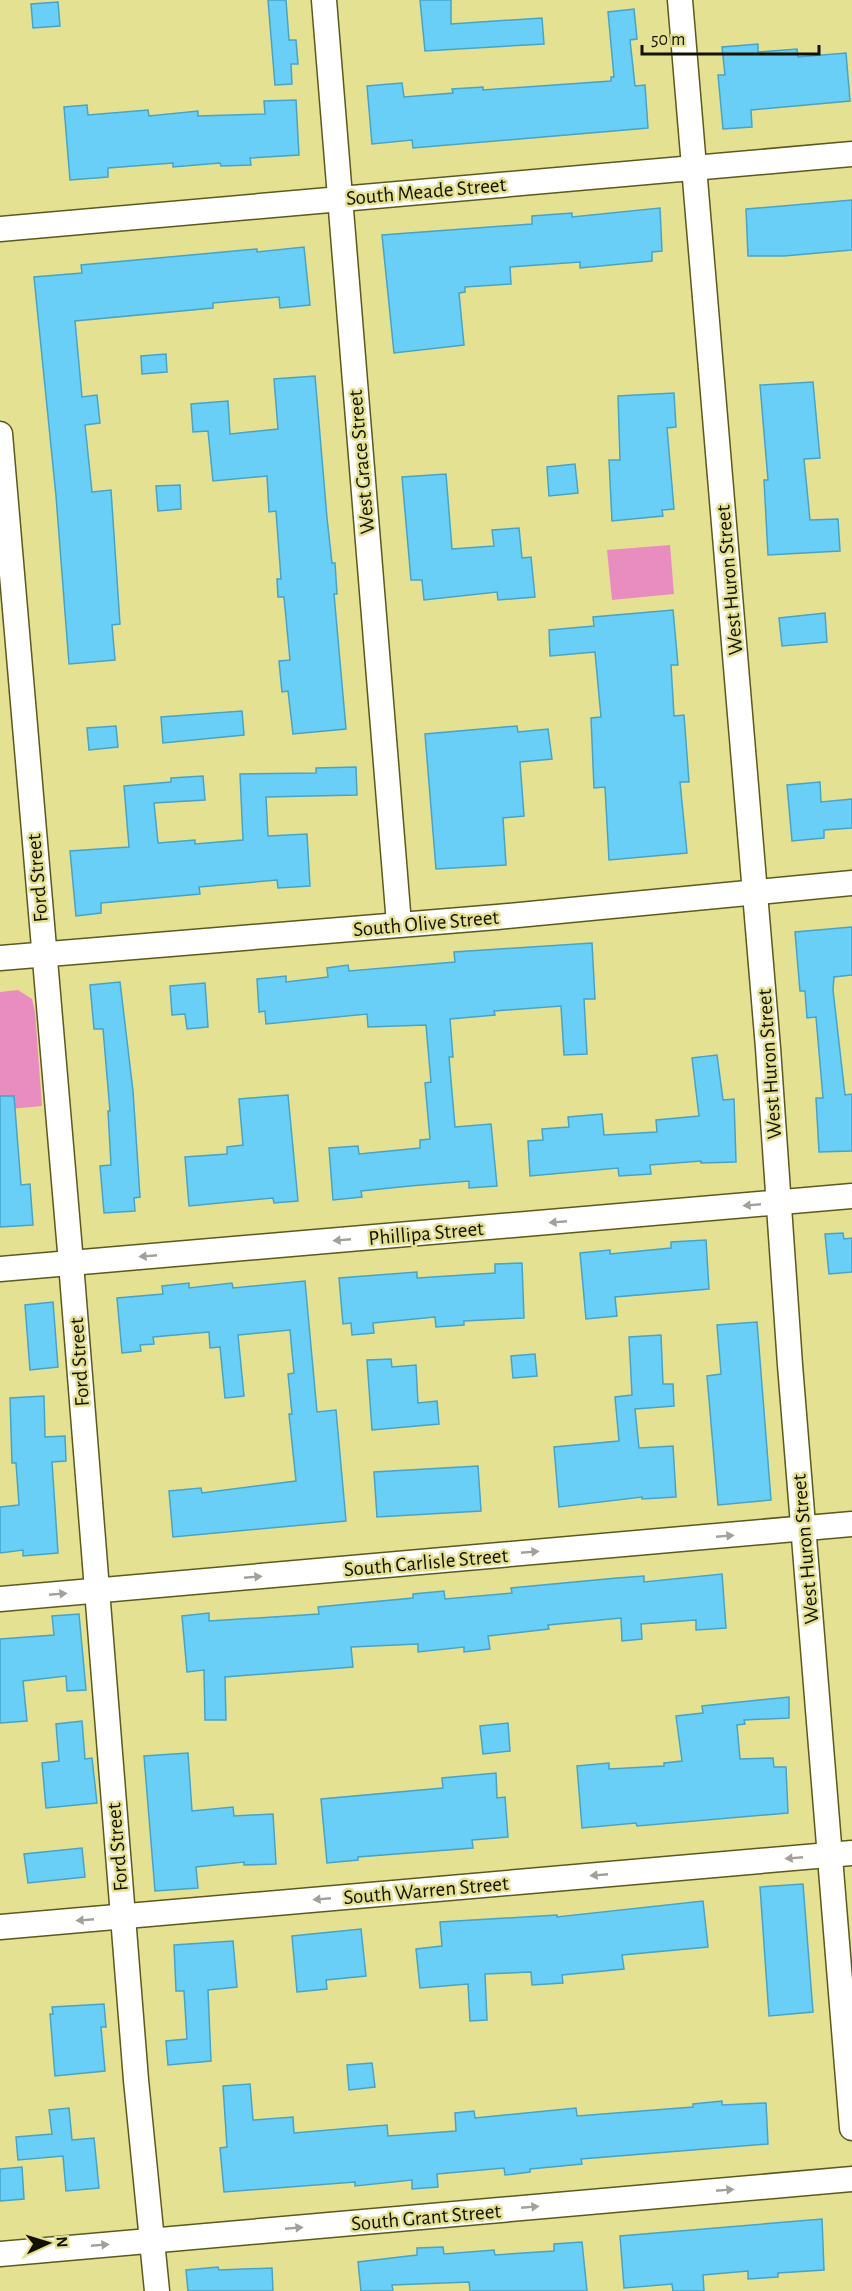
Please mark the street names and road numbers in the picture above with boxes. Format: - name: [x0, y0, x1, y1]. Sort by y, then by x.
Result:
- street label: South Meade Street: [345, 174, 507, 209]
- street label: West Grace Street: [345, 389, 378, 535]
- street label: West Huron Street: [712, 504, 747, 656]
- street label: Ford Street: [23, 832, 52, 923]
- street label: South Olive Street: [352, 907, 500, 940]
- street label: West Huron Street: [754, 988, 785, 1140]
- street label: Phillipa Street: [368, 1218, 485, 1249]
- street label: Ford Street: [66, 1317, 93, 1407]
- street label: West Huron Street: [788, 1473, 823, 1625]
- street label: South Carlisle Street: [343, 1545, 509, 1580]
- street label: Ford Street: [103, 1801, 132, 1892]
- street label: South Warren Street: [343, 1873, 510, 1908]
- street label: South Grant Street: [350, 2200, 502, 2235]

